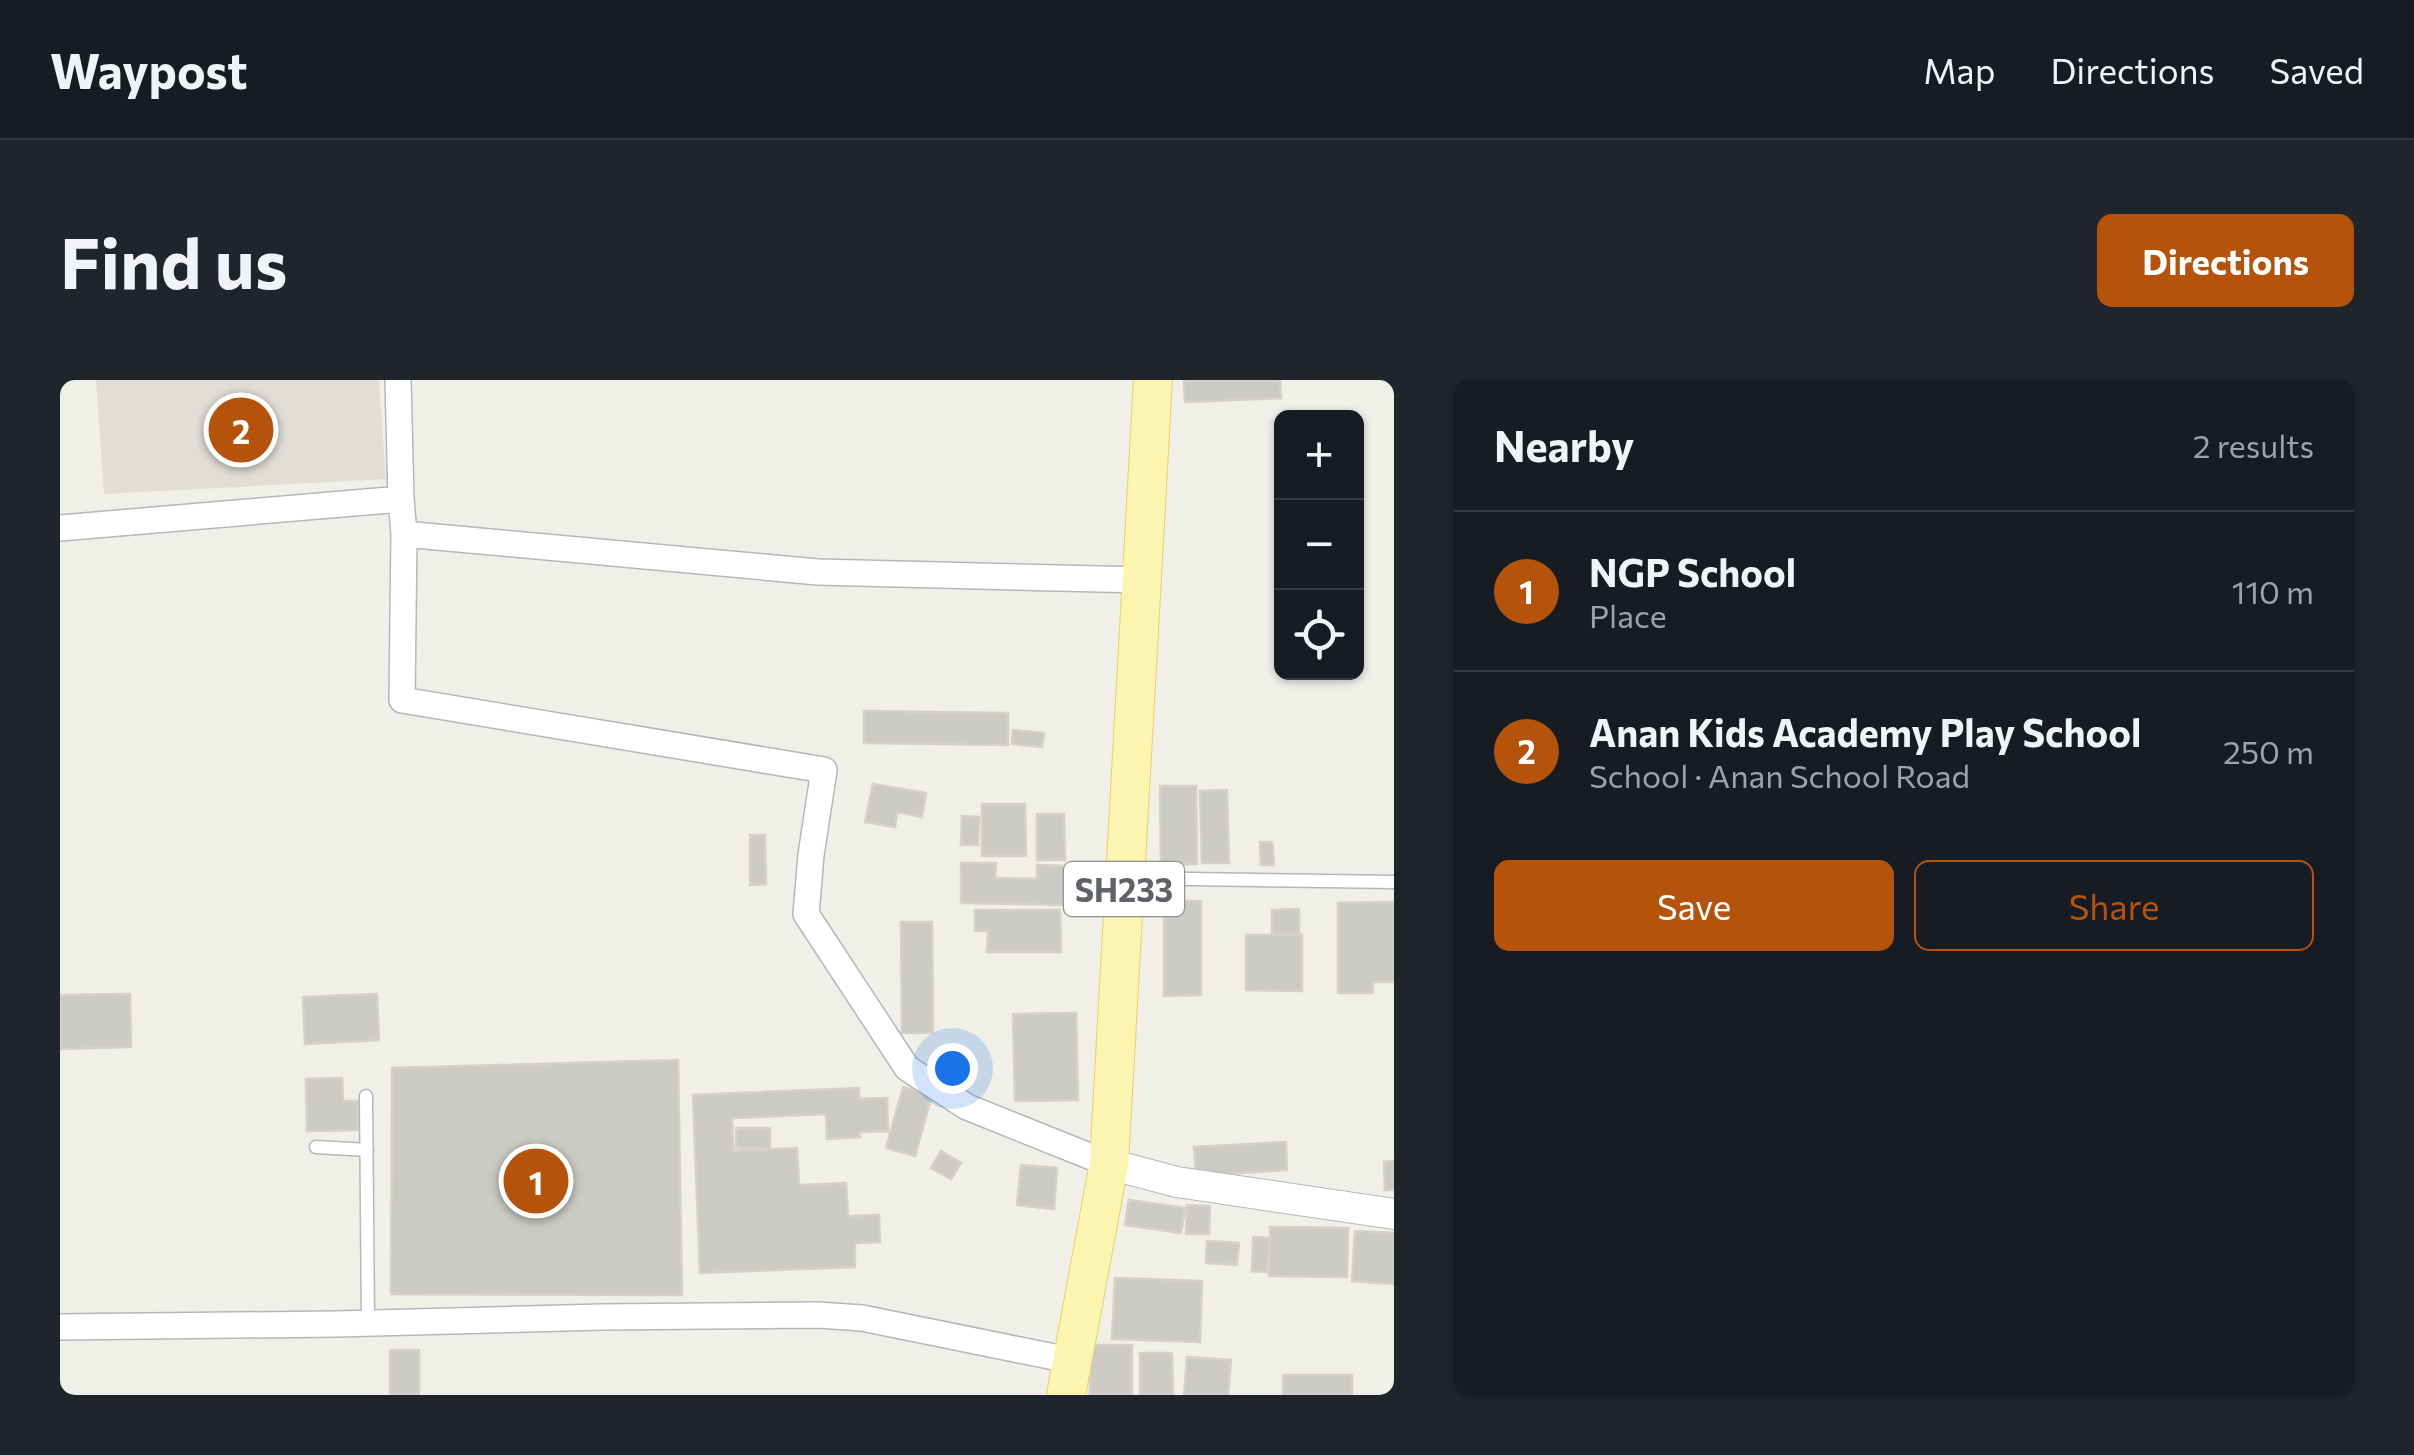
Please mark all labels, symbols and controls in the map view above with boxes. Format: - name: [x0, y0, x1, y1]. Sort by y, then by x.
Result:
- text: Waypost: [50, 40, 248, 99]
- text: Map: [1923, 48, 1995, 91]
- text: Directions: [2050, 48, 2215, 91]
- text: Saved: [2270, 48, 2364, 91]
- button: Directions: [2097, 214, 2354, 307]
- text: Find us: [60, 218, 287, 303]
- pin: 2: [208, 392, 274, 468]
- map controls: [1274, 410, 1364, 680]
- button: +: [1274, 410, 1364, 500]
- text: Nearby: [1494, 419, 1634, 471]
- text: 2 results: [2193, 425, 2314, 465]
- button: −: [1274, 500, 1364, 590]
- text: NGP School: [1589, 548, 1796, 595]
- text: 1: [1519, 571, 1534, 611]
- text: 110 m: [2232, 571, 2314, 611]
- button: locate: [1274, 590, 1364, 680]
- text: Place: [1589, 595, 1667, 635]
- text: Anan Kids Academy Play School: [1589, 708, 2141, 755]
- text: 2: [1517, 731, 1536, 771]
- text: 250 m: [2223, 731, 2314, 771]
- text: School · Anan School Road: [1589, 755, 1970, 795]
- button: Save: [1494, 860, 1894, 951]
- button: Share: [1914, 860, 2314, 951]
- road number: SH233: [1064, 862, 1184, 916]
- your location: [927, 1043, 978, 1094]
- pin: 1: [504, 1144, 568, 1218]

